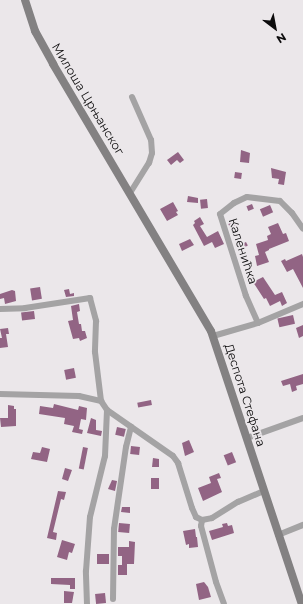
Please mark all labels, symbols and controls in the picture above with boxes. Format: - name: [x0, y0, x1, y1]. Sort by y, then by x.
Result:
- north arrow: [255, 8, 295, 48]
- text: N: [274, 30, 289, 46]
- street label: Милоша Црњанског: [49, 41, 127, 157]
- street label: Каленићка: [226, 216, 260, 286]
- street label: Деспота Стефана: [222, 342, 268, 448]

